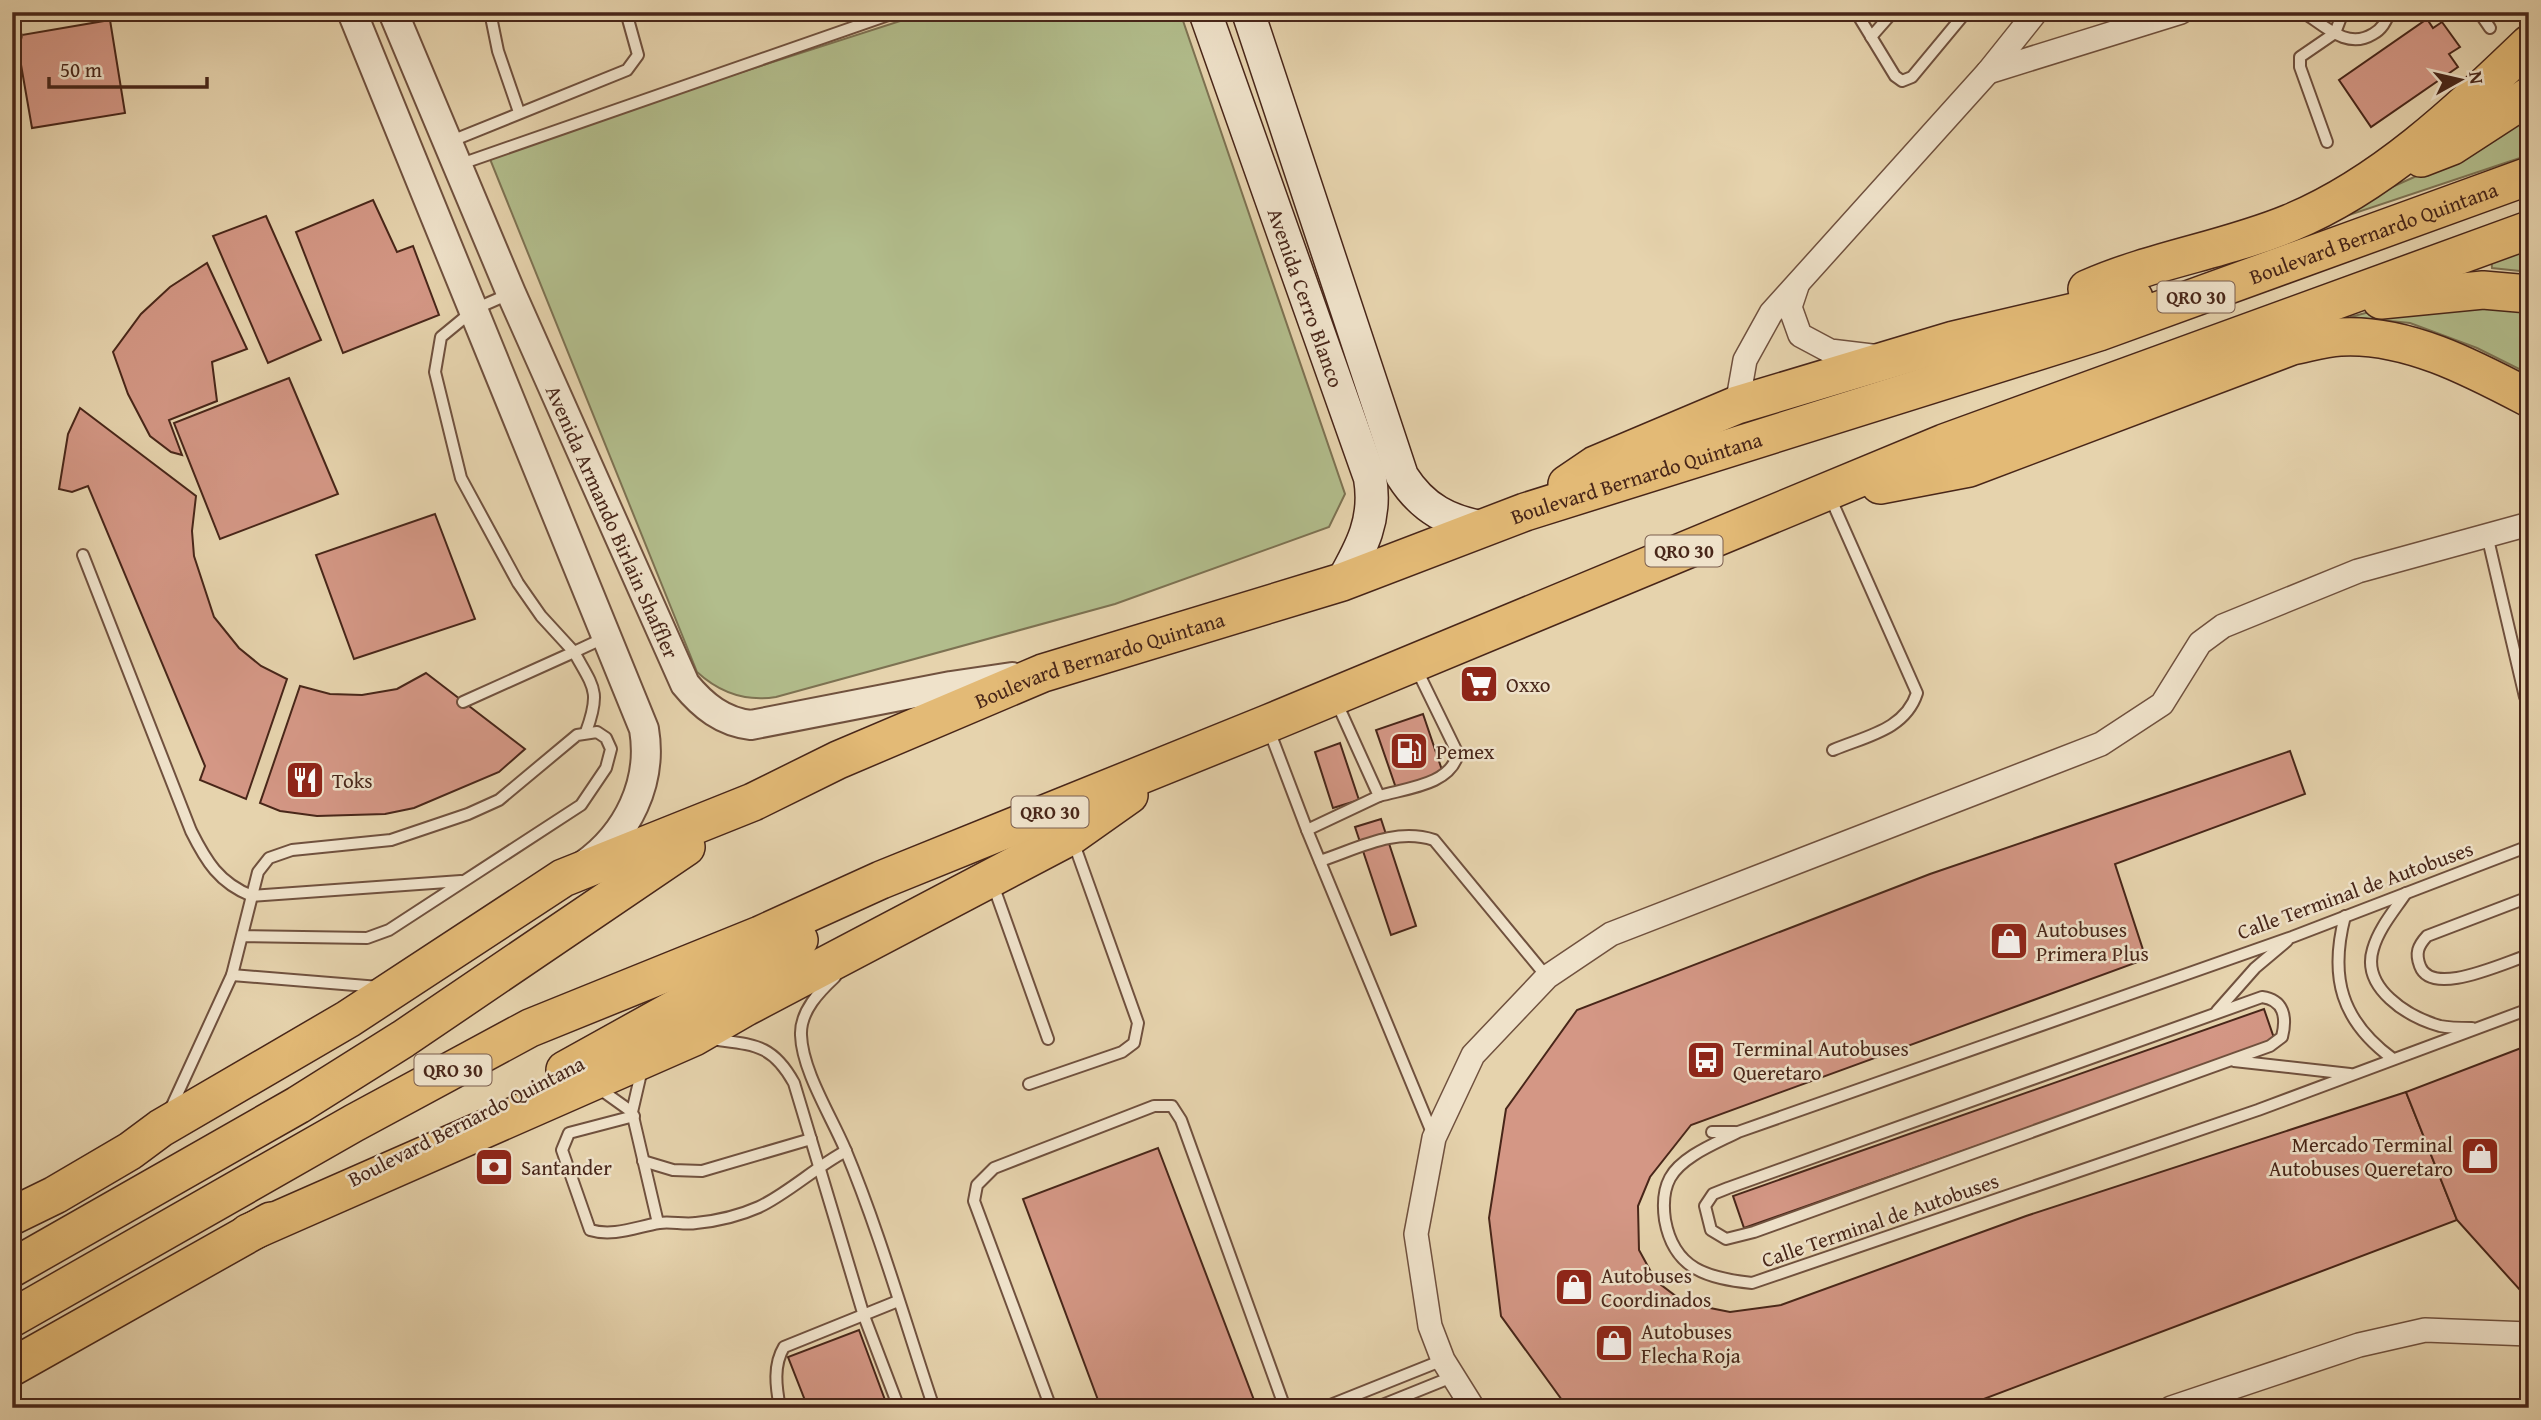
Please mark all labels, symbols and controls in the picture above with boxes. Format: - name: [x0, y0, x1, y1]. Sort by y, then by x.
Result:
- scale bar: [49, 46, 206, 90]
- north arrow: [2426, 46, 2496, 116]
- text: 50 m: [60, 54, 102, 85]
- text: N: [2462, 69, 2492, 86]
- street label: Boulevard Bernardo Quintana: [2245, 173, 2502, 292]
- street label: Avenida Cerro Blanco: [1260, 204, 1352, 392]
- road number: QRO 30: [2158, 282, 2234, 312]
- street label: Avenida Armando Birlain Shaffler: [538, 380, 687, 664]
- street label: Boulevard Bernardo Quintana: [1506, 423, 1766, 532]
- road number: QRO 30: [1646, 536, 1722, 566]
- street label: Boulevard Bernardo Quintana: [970, 603, 1228, 716]
- supermarket icon: Oxxo: [1458, 663, 1500, 705]
- place label: Oxxo: [1506, 669, 1550, 700]
- fuel station icon: Pemex: [1388, 730, 1430, 772]
- place label: Pemex: [1436, 736, 1495, 767]
- restaurant icon: Toks: [284, 759, 326, 801]
- place label: Toks: [332, 765, 373, 796]
- road number: QRO 30: [1012, 796, 1088, 828]
- street label: Calle Terminal de Autobuses: [2233, 833, 2477, 947]
- place label: Autobuses Primera Plus: [2036, 914, 2149, 969]
- shop icon: Autobuses Primera Plus: [1988, 920, 2030, 962]
- place label: Terminal Autobuses Queretaro: [1733, 1033, 1909, 1088]
- bus stop icon: Terminal Autobuses Queretaro: [1685, 1039, 1727, 1081]
- street label: Boulevard Bernardo Quintana: [342, 1048, 590, 1194]
- road number: QRO 30: [414, 1054, 491, 1086]
- place label: Mercado Terminal Autobuses Queretaro: [2269, 1129, 2453, 1184]
- shop icon: Mercado Terminal Autobuses Queretaro: [2459, 1135, 2501, 1177]
- bank icon: Santander: [473, 1146, 515, 1188]
- place label: Santander: [521, 1152, 612, 1183]
- street label: Calle Terminal de Autobuses: [1757, 1165, 2003, 1275]
- place label: Autobuses Coordinados: [1601, 1260, 1711, 1315]
- shop icon: Autobuses Coordinados: [1553, 1266, 1595, 1308]
- place label: Autobuses Flecha Roja: [1641, 1316, 1741, 1371]
- shop icon: Autobuses Flecha Roja: [1593, 1322, 1635, 1364]

